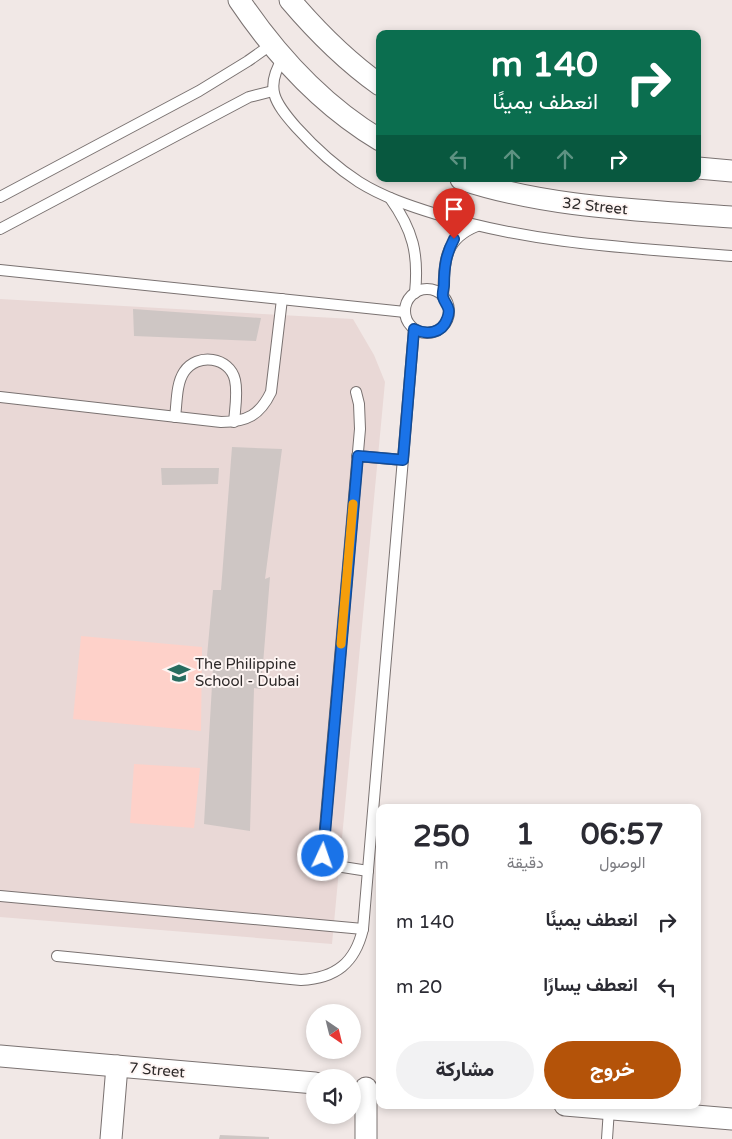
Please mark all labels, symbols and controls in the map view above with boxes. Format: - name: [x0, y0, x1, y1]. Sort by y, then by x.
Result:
- text: 140 m: [491, 44, 598, 86]
- icon: right: [616, 50, 681, 115]
- text: انعطف يمينًا: [492, 89, 598, 115]
- icon: left: [445, 145, 473, 173]
- icon: ahead: [498, 145, 526, 173]
- icon: ahead: [551, 145, 579, 173]
- icon: right: [604, 145, 632, 173]
- pin: [433, 188, 475, 239]
- street label: 32 Street: [561, 194, 629, 218]
- icon: arrive: [440, 195, 468, 223]
- place label: The Philippine School - Dubai: [195, 655, 299, 690]
- school or university icon: The Philippine School - Dubai: [166, 660, 192, 686]
- text: 1: [516, 816, 535, 853]
- text: 06:57: [581, 816, 664, 853]
- text: 250: [413, 818, 470, 855]
- position arrow: [296, 829, 348, 881]
- text: دقيقة: [507, 853, 544, 873]
- text: الوصول: [599, 853, 645, 873]
- text: m: [434, 854, 449, 874]
- icon: right: [653, 908, 681, 936]
- text: انعطف يمينًا: [545, 909, 638, 931]
- text: 140 m: [396, 911, 454, 933]
- icon: left: [653, 973, 681, 1001]
- text: انعطف يسارًا: [543, 974, 638, 996]
- text: 20 m: [396, 976, 442, 998]
- north arrow: [306, 1004, 361, 1059]
- map controls: [306, 1004, 361, 1124]
- button: مشاركة: [396, 1041, 534, 1099]
- button: خروج: [544, 1041, 681, 1099]
- street label: 7 Street: [128, 1059, 186, 1081]
- button: sound: [306, 1069, 361, 1124]

